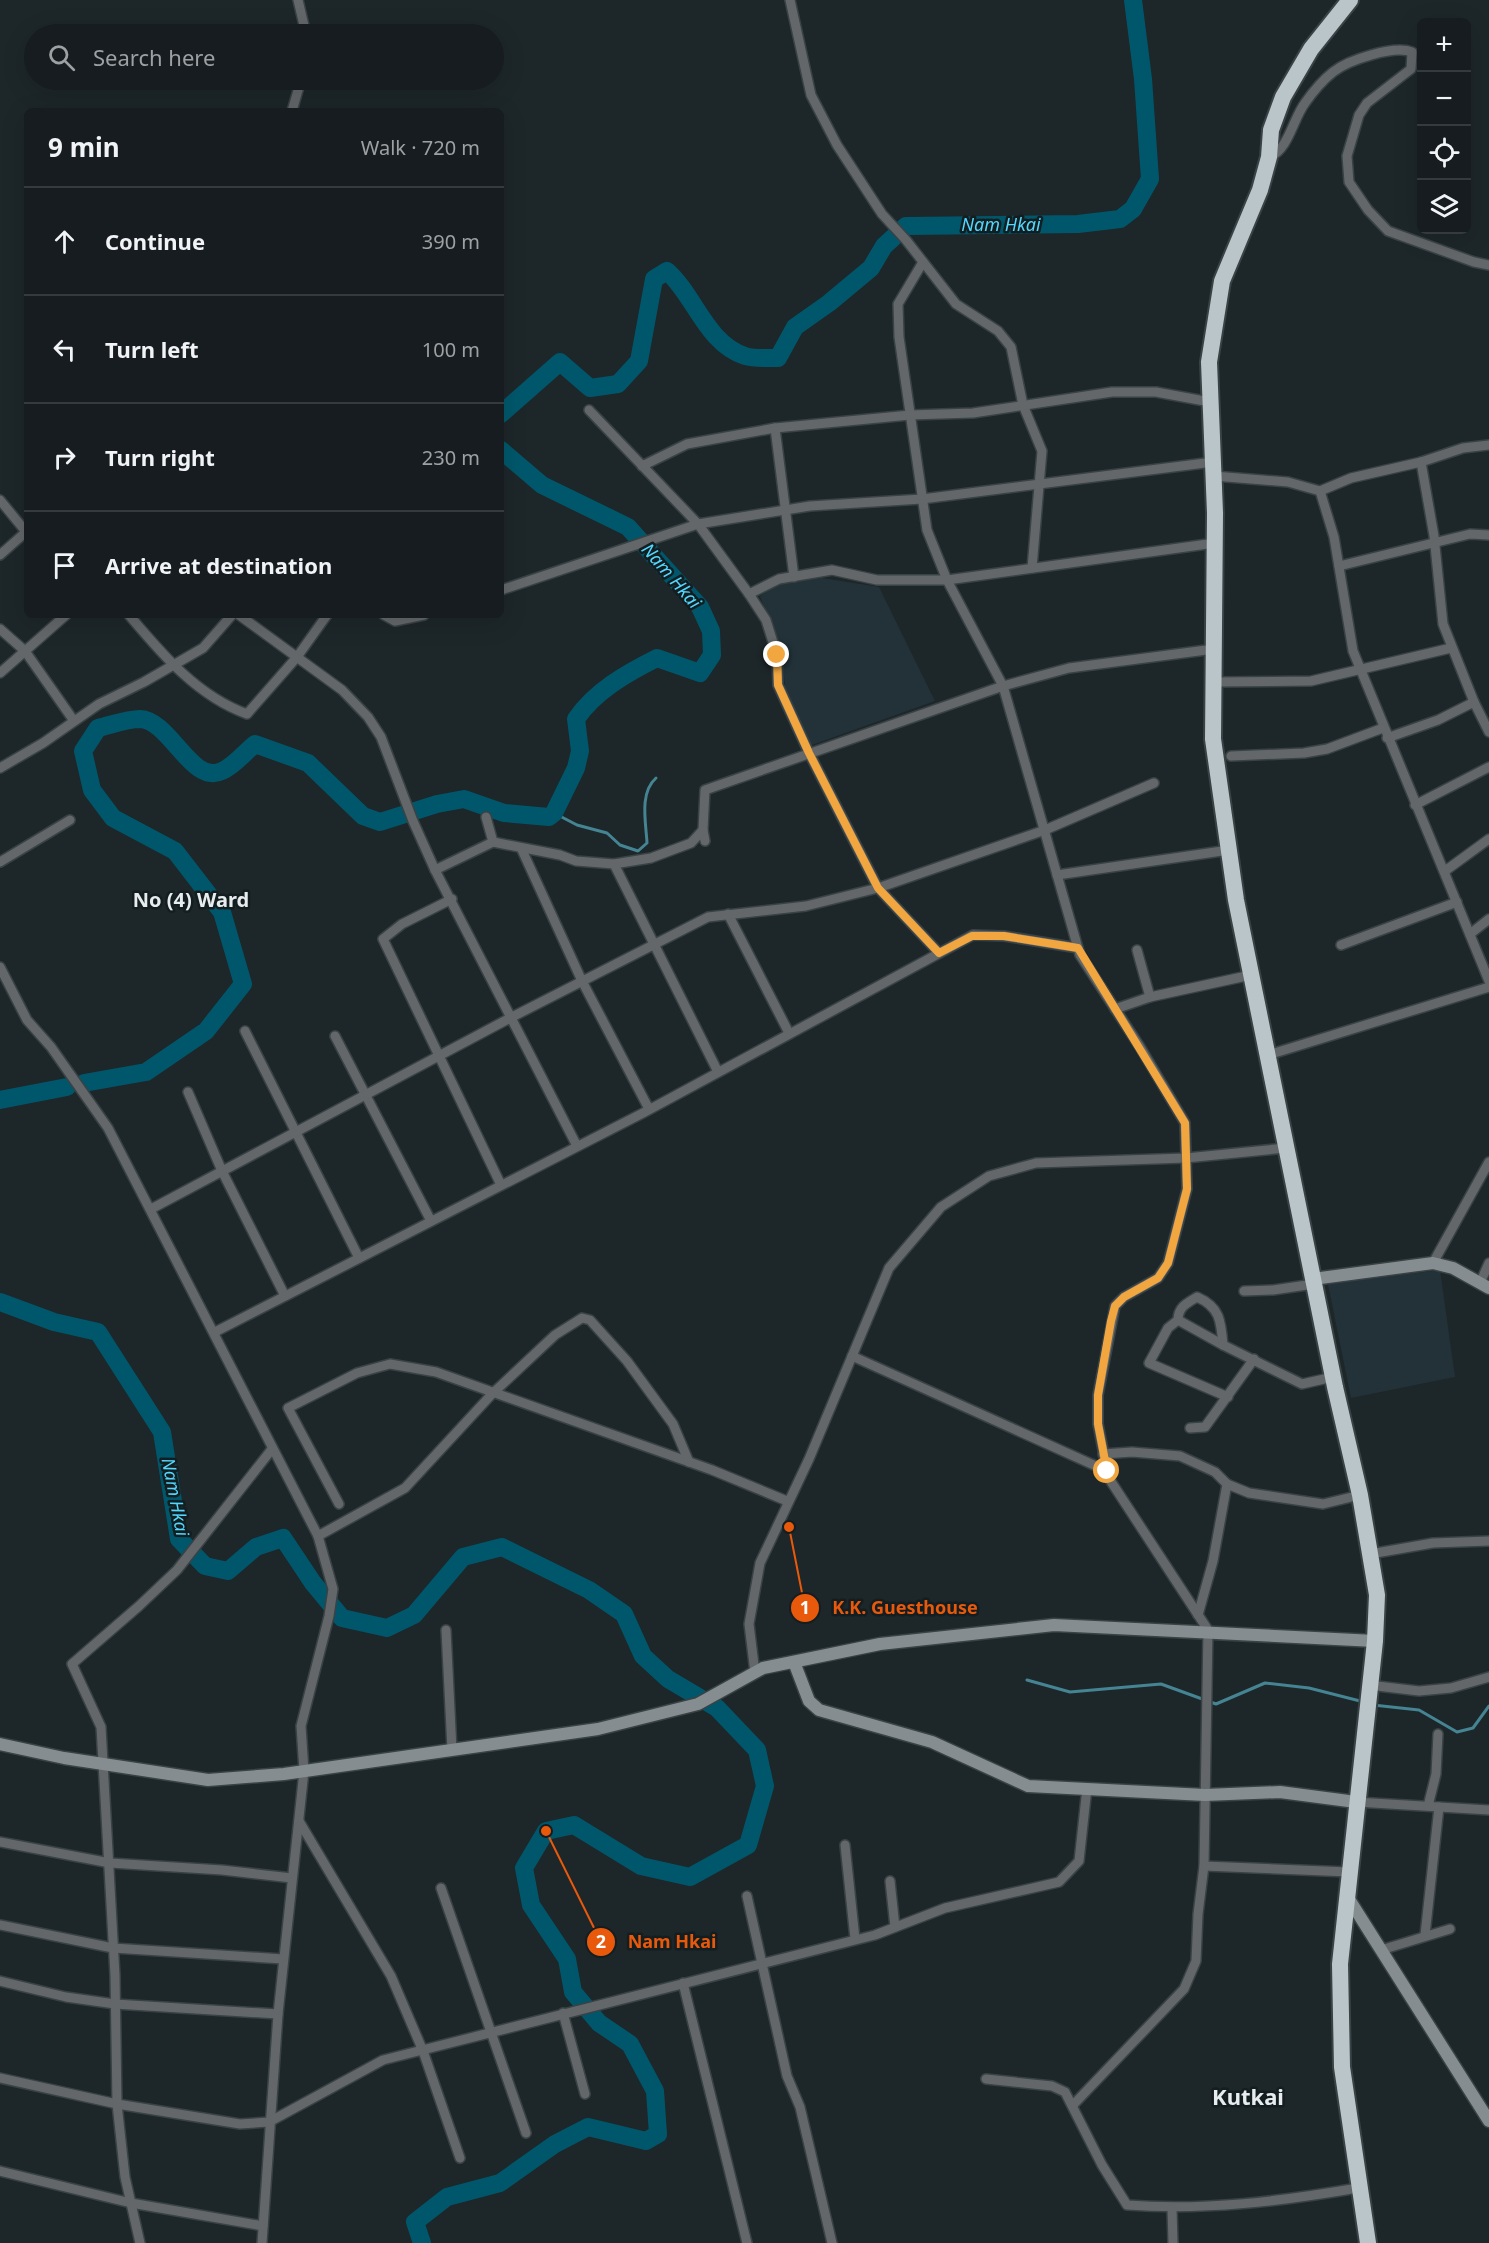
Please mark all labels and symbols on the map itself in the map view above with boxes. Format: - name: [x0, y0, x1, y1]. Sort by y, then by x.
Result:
- water label: Nam Hkai: [961, 212, 1041, 236]
- water label: Nam Hkai: [637, 538, 707, 613]
- route end: [763, 641, 789, 667]
- district label: No (4) Ward: [133, 886, 249, 913]
- water label: Nam Hkai: [157, 1456, 195, 1538]
- route start: [1093, 1457, 1119, 1483]
- callout: K.K. Guesthouse: [790, 1590, 990, 1626]
- text: 1: [800, 1595, 810, 1619]
- text: K.K. Guesthouse: [832, 1595, 978, 1619]
- callout: Nam Hkai: [586, 1924, 729, 1960]
- text: 2: [596, 1929, 606, 1953]
- text: Nam Hkai: [628, 1929, 716, 1953]
- district label: Kutkai: [1212, 2081, 1284, 2111]

